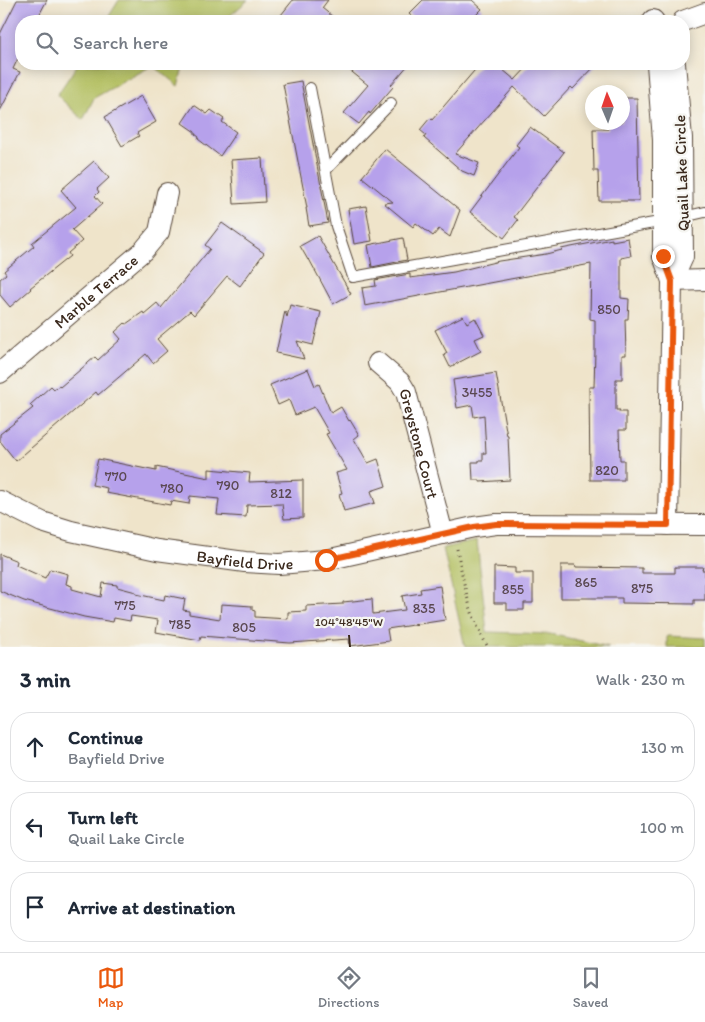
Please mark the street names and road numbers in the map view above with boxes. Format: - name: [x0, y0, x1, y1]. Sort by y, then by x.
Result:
- street label: Quail Lake Circle: [670, 114, 693, 232]
- street label: Marble Terrace: [50, 251, 142, 333]
- street label: Greystone Court: [395, 386, 442, 501]
- street label: Bayfield Drive: [195, 547, 294, 574]

